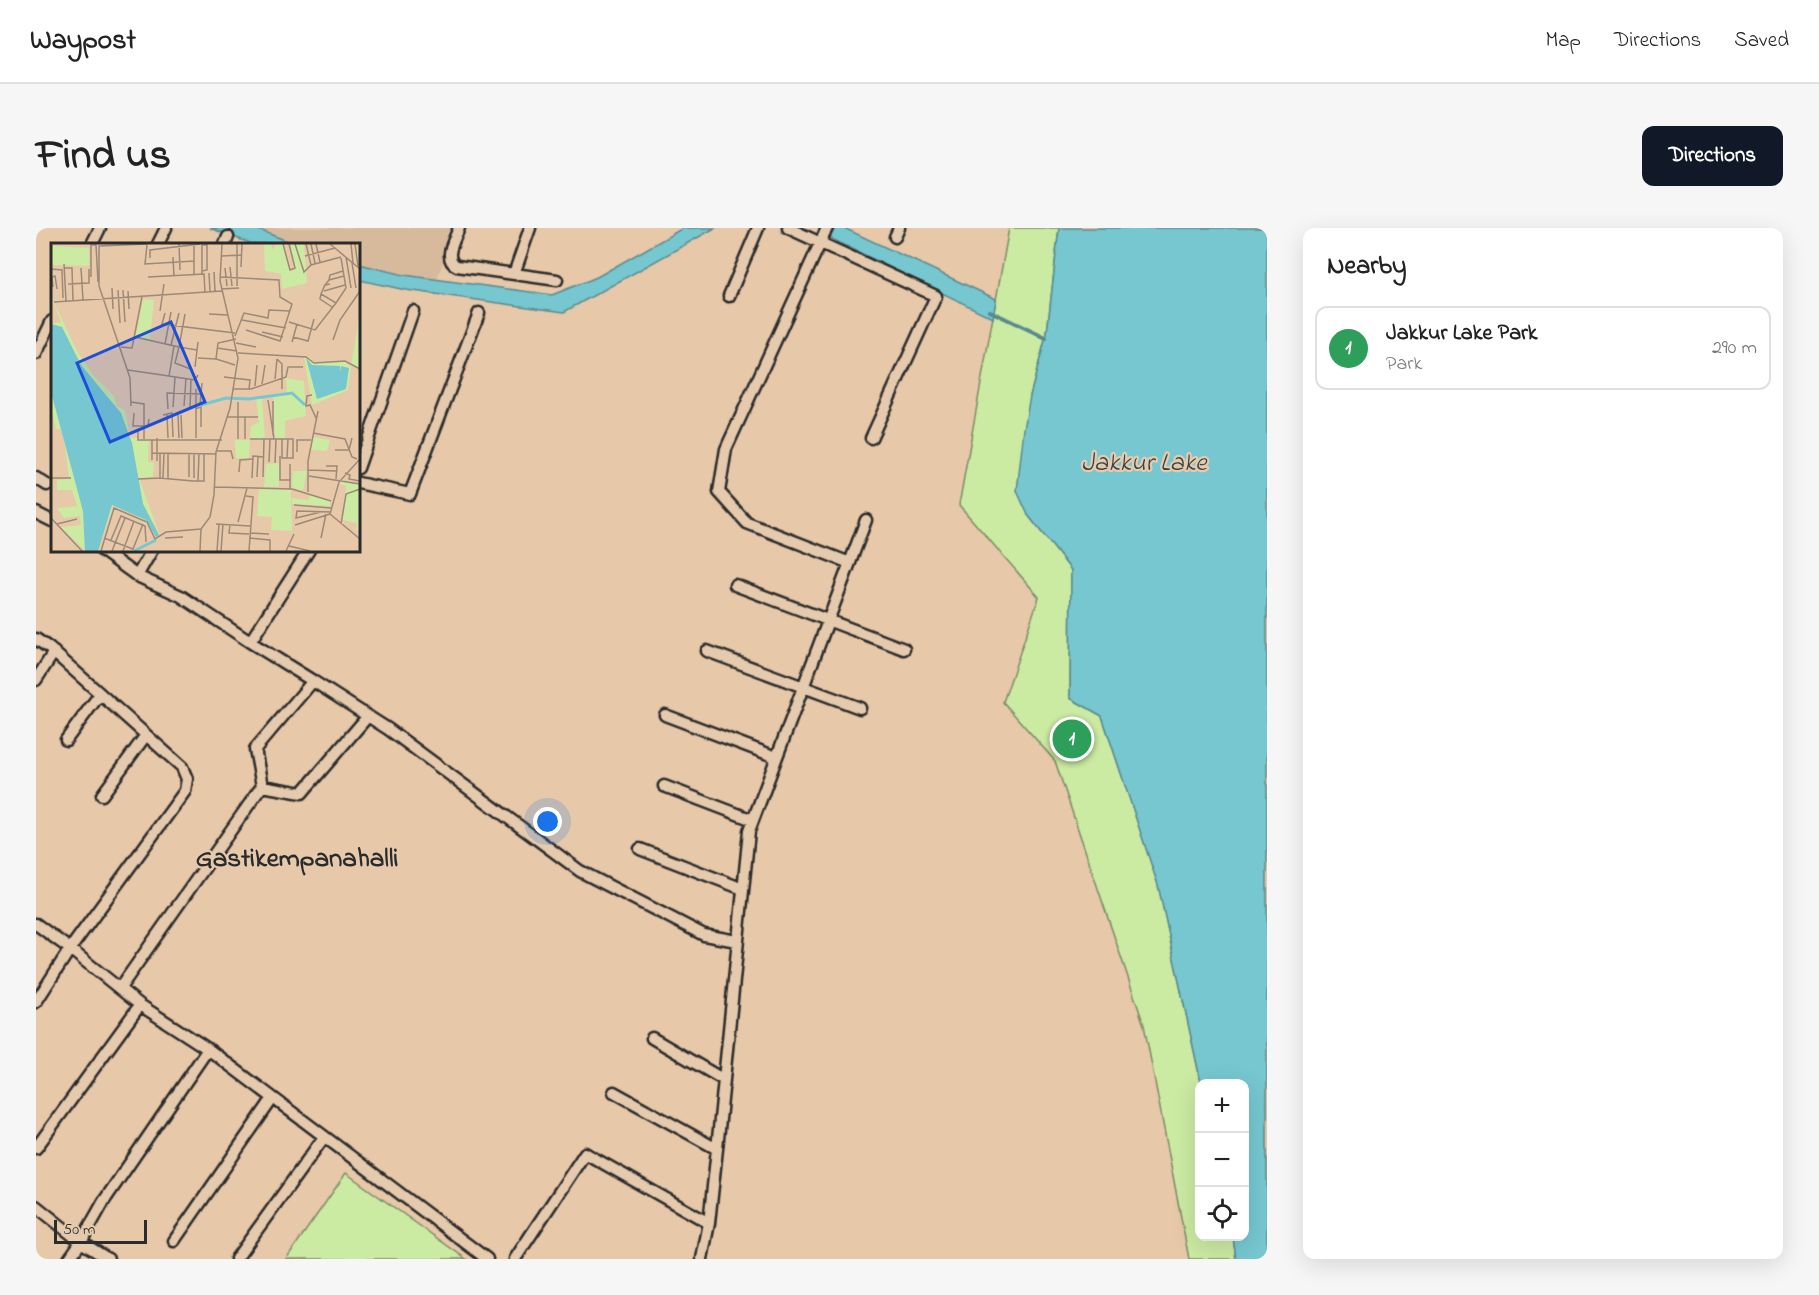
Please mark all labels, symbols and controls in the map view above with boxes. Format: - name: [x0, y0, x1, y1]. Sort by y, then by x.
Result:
- text: Waypost: [30, 21, 136, 62]
- text: Map: [1545, 26, 1581, 56]
- text: Directions: [1614, 26, 1701, 56]
- text: Saved: [1734, 26, 1789, 56]
- text: Find us: [36, 126, 171, 187]
- button: Directions: [1642, 126, 1783, 186]
- inset map: [51, 243, 360, 552]
- text: Nearby: [1327, 248, 1406, 286]
- text: Jakkur Lake Park: [1386, 318, 1538, 350]
- text: 1: [1345, 334, 1352, 363]
- text: 290 m: [1712, 334, 1757, 363]
- text: Park: [1386, 350, 1422, 379]
- water label: Jakkur Lake: [1081, 445, 1208, 483]
- pin: 1: [1052, 716, 1092, 762]
- your location: [533, 807, 562, 836]
- district label: Gastikempanahalli: [196, 840, 398, 879]
- map controls: [1195, 1079, 1249, 1241]
- button: +: [1195, 1079, 1249, 1133]
- button: −: [1195, 1133, 1249, 1187]
- button: locate: [1195, 1187, 1249, 1241]
- scale bar: [54, 1217, 147, 1244]
- text: 50 m: [63, 1218, 95, 1242]

